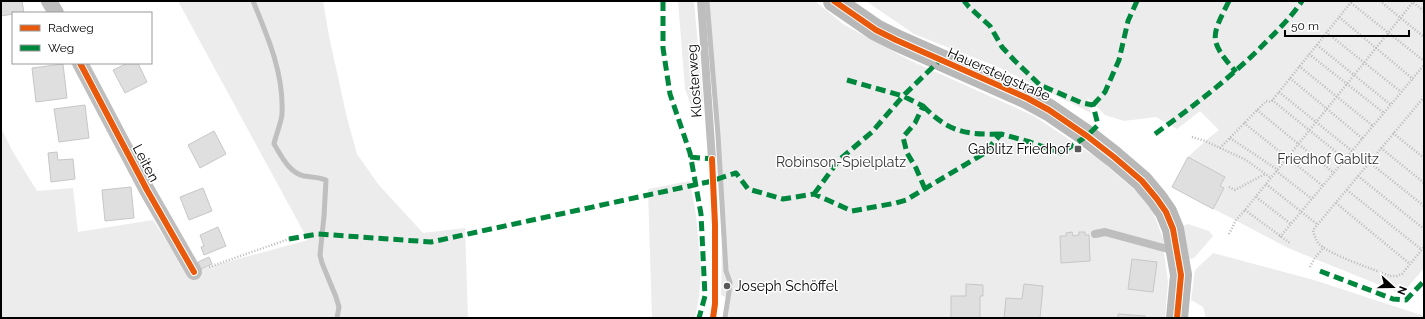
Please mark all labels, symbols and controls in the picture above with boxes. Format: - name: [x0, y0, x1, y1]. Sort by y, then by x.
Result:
- legend: [12, 12, 152, 64]
- scale bar: [1285, 12, 1409, 38]
- text: 50 m: [1291, 19, 1319, 33]
- text: Radweg: [48, 21, 94, 35]
- text: Weg: [48, 41, 74, 55]
- street label: Klosterweg: [683, 44, 705, 118]
- street label: Hauersteigstraße: [945, 44, 1053, 104]
- street label: Leiten: [129, 141, 163, 185]
- place label: Gablitz Friedhof: [968, 141, 1071, 157]
- marker: Gablitz Friedhof: [1073, 144, 1083, 154]
- park label: Friedhof Gablitz: [1277, 151, 1379, 167]
- park label: Robinson-Spielplatz: [776, 154, 906, 170]
- north arrow: [1373, 267, 1413, 307]
- place label: Joseph Schöffel: [735, 278, 838, 294]
- marker: Joseph Schöffel: [722, 281, 732, 291]
- text: N: [1394, 284, 1409, 297]

